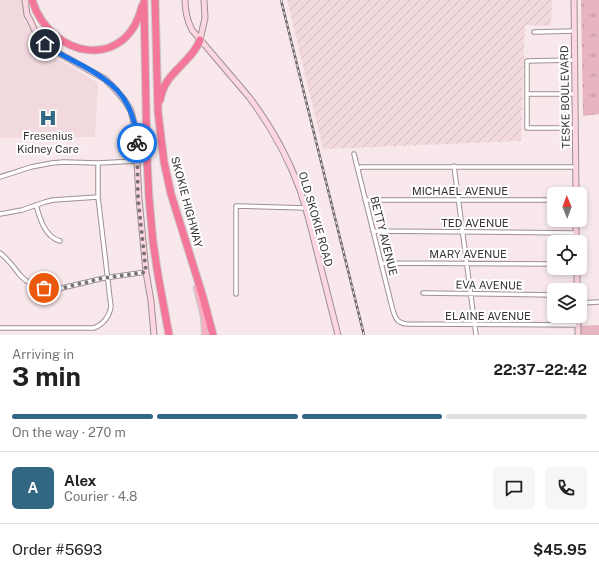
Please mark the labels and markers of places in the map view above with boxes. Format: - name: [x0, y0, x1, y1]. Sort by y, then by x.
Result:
- pin: [28, 27, 62, 61]
- hospital icon: Fresenius Kidney Care: [38, 108, 58, 128]
- place label: Fresenius Kidney Care: [17, 130, 79, 155]
- pin: [27, 271, 61, 305]

